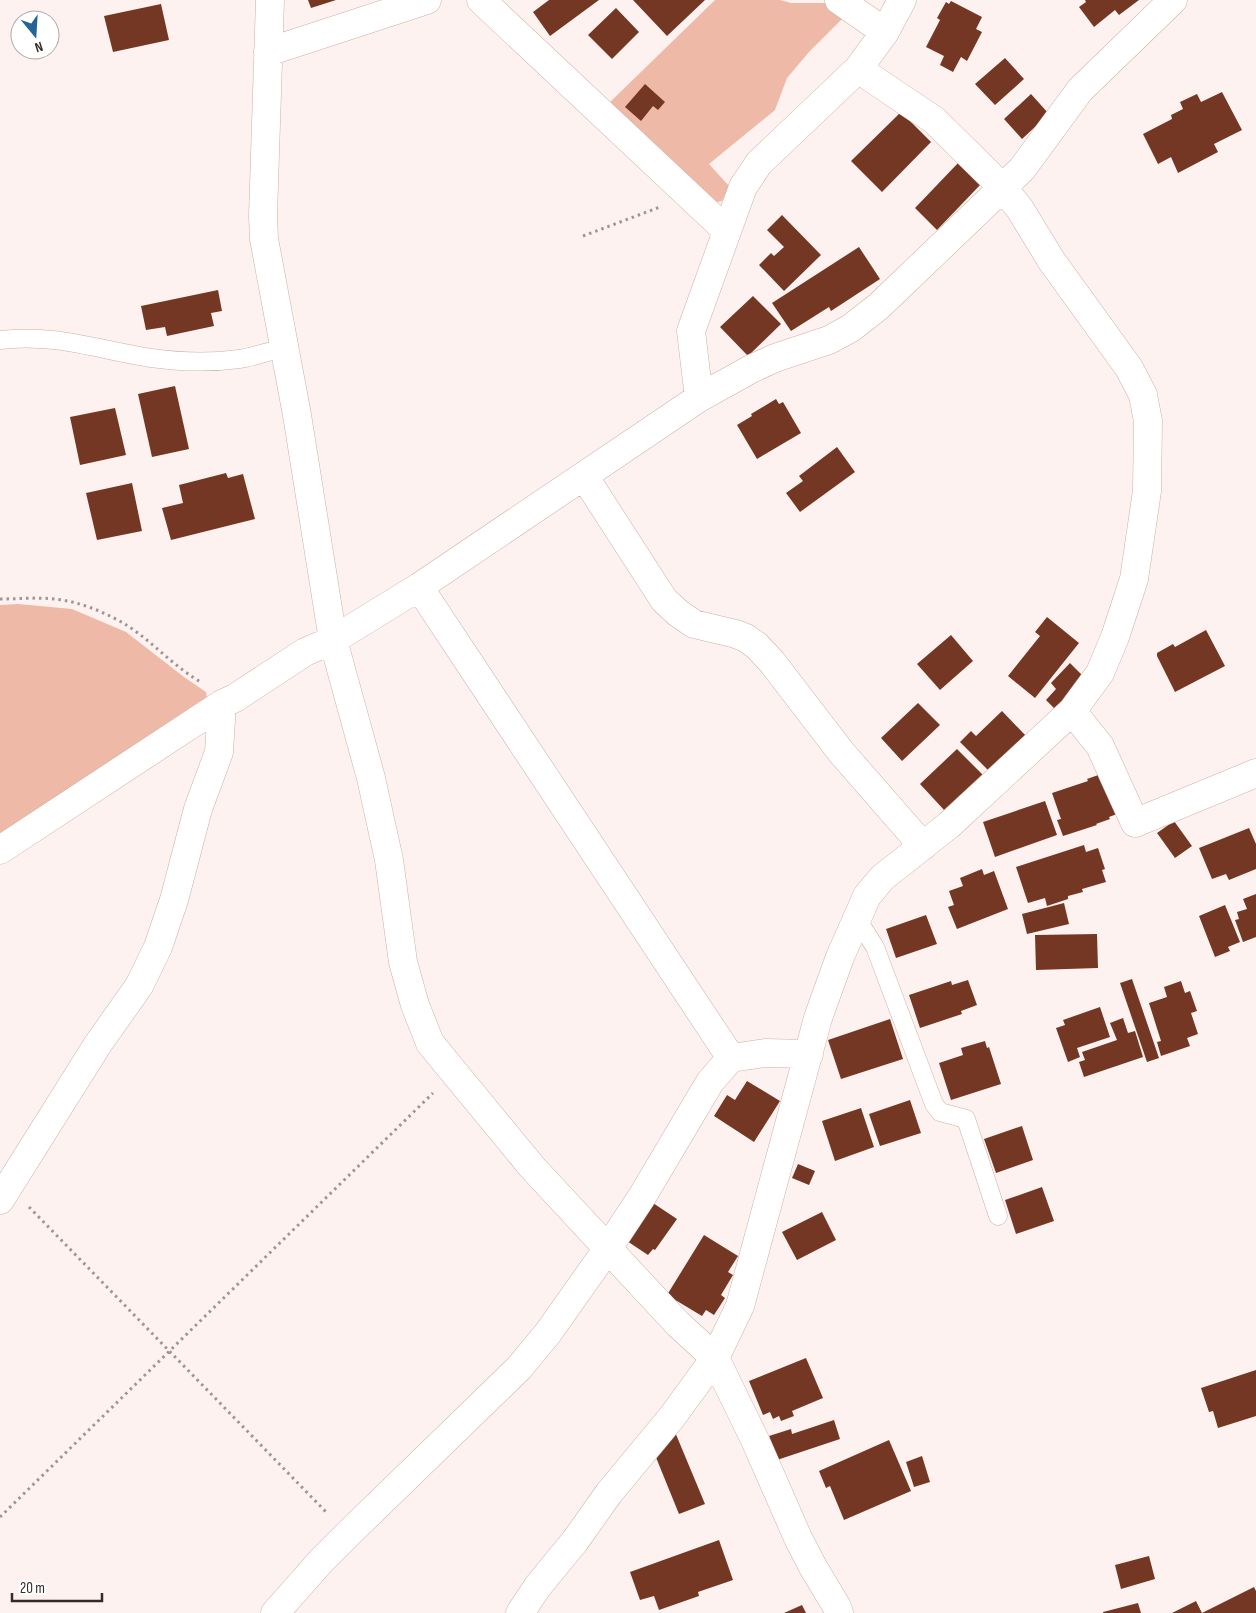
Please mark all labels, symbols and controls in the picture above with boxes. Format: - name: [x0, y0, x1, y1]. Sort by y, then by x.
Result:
- north arrow: [10, 10, 60, 60]
- text: N: [33, 38, 45, 56]
- scale bar: [12, 1570, 102, 1602]
- text: 20 m: [20, 1579, 45, 1598]

